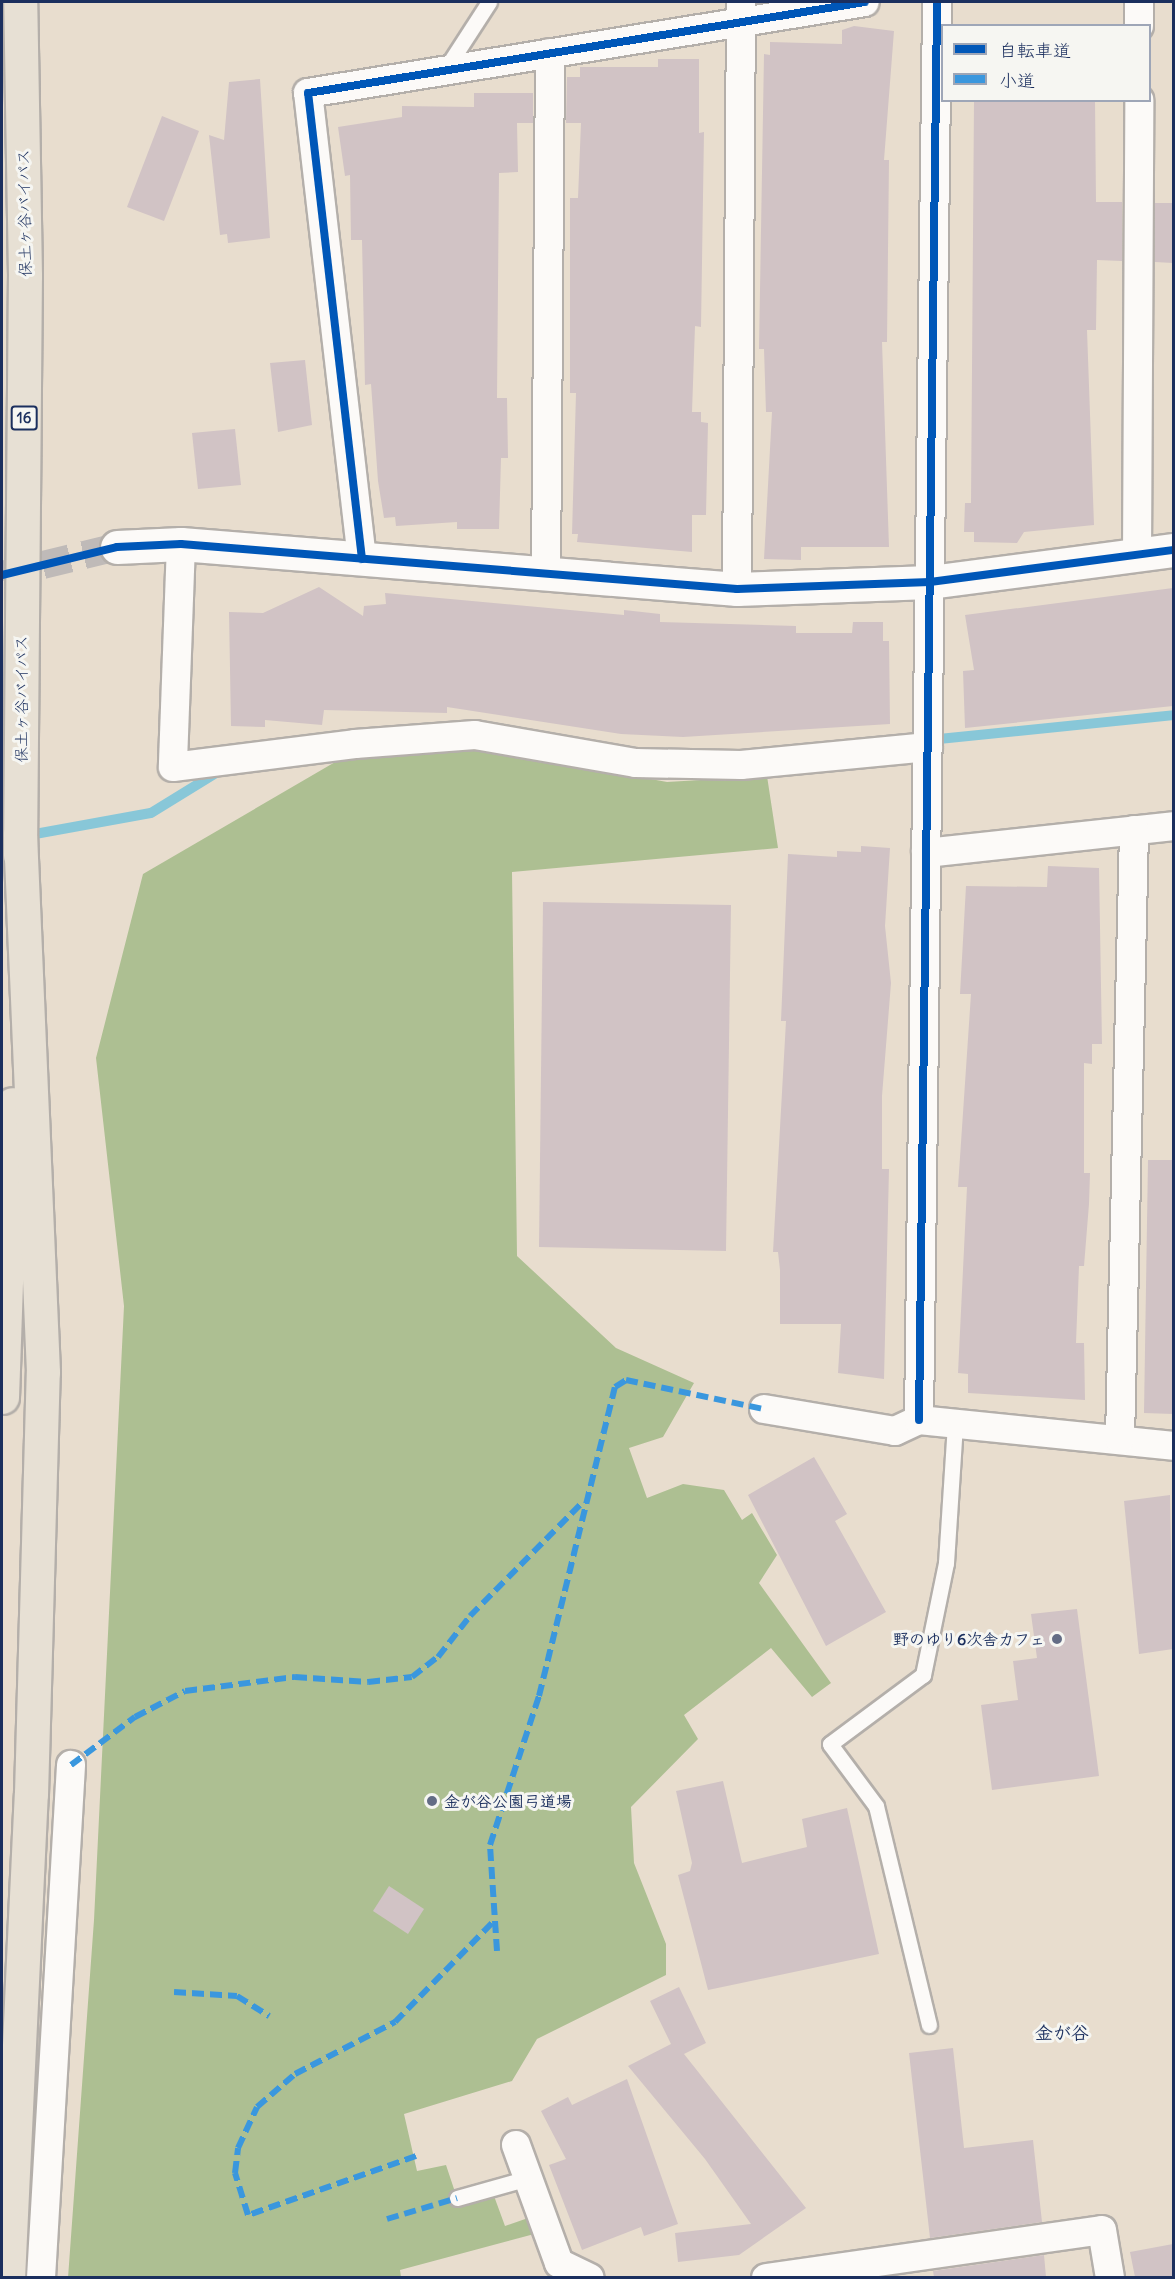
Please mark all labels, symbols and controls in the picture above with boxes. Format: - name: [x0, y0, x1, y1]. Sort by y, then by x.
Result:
- legend: [941, 24, 1151, 102]
- text: 自転車道: [999, 39, 1071, 62]
- text: 小道: [999, 69, 1035, 92]
- street label: 保土ヶ谷バイパス: [13, 149, 35, 277]
- road number: 16: [10, 406, 38, 430]
- street label: 保土ヶ谷バイパス: [11, 635, 31, 763]
- place label: 野のゆり6次舎カフェ: [892, 1629, 1045, 1649]
- marker: 野のゆり6次舎カフェ: [1050, 1632, 1064, 1646]
- place label: 金が谷公園弓道場: [444, 1791, 572, 1811]
- marker: 金が谷公園弓道場: [425, 1794, 439, 1808]
- district label: 金が谷: [1035, 2022, 1089, 2044]

